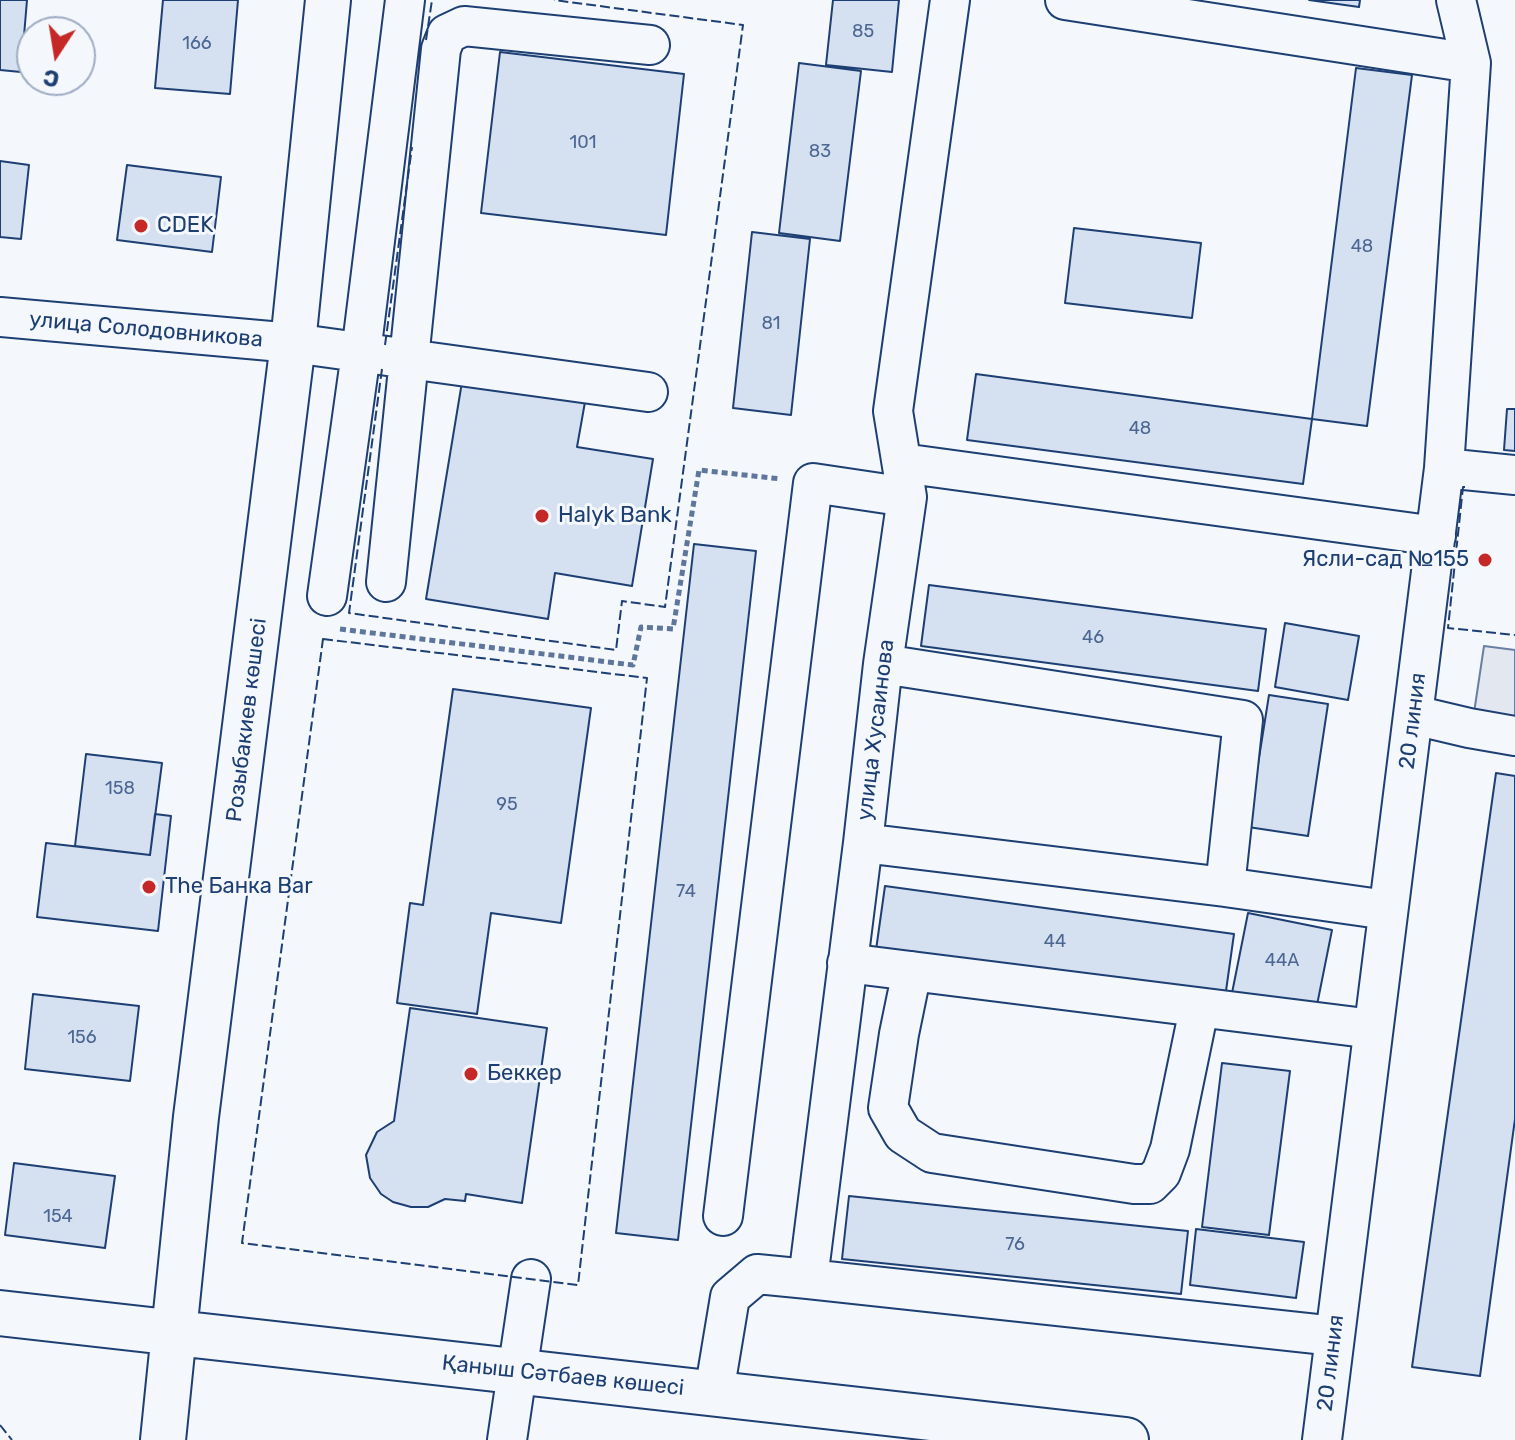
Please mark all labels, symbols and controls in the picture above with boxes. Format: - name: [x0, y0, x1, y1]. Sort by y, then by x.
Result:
- north arrow: [16, 16, 96, 96]
- house number: 85: [852, 21, 874, 43]
- house number: 166: [182, 33, 212, 55]
- text: С: [41, 63, 62, 93]
- house number: 101: [570, 132, 596, 154]
- house number: 83: [809, 141, 831, 163]
- place label: CDEK: [157, 213, 213, 239]
- marker: CDEK: [132, 217, 150, 235]
- house number: 48: [1351, 236, 1373, 258]
- street label: улица Солодовникова: [28, 307, 264, 353]
- house number: 81: [761, 313, 781, 335]
- house number: 48: [1129, 418, 1151, 440]
- place label: Halyk Bank: [558, 503, 672, 529]
- marker: Halyk Bank: [533, 507, 551, 525]
- place label: Ясли-сад №155: [1302, 547, 1469, 573]
- marker: Ясли-сад №155: [1476, 551, 1494, 569]
- street label: Розыбакиев көшесі: [221, 617, 273, 823]
- house number: 46: [1082, 627, 1104, 649]
- street label: улица Хусаинова: [852, 638, 900, 822]
- street label: 20 линия: [1394, 671, 1432, 771]
- house number: 158: [105, 778, 135, 800]
- house number: 95: [496, 794, 518, 816]
- place label: The Банка Bar: [165, 874, 313, 900]
- marker: The Банка Bar: [140, 878, 158, 896]
- house number: 74: [676, 881, 696, 903]
- house number: 44: [1044, 931, 1066, 953]
- house number: 44А: [1265, 950, 1299, 972]
- house number: 156: [67, 1027, 97, 1049]
- place label: Беккер: [487, 1061, 562, 1087]
- marker: Беккер: [462, 1065, 480, 1083]
- house number: 154: [43, 1206, 73, 1228]
- house number: 76: [1005, 1234, 1025, 1256]
- street label: 20 линия: [1312, 1313, 1350, 1413]
- street label: Қаныш Сәтбаев көшесі: [441, 1350, 685, 1402]

